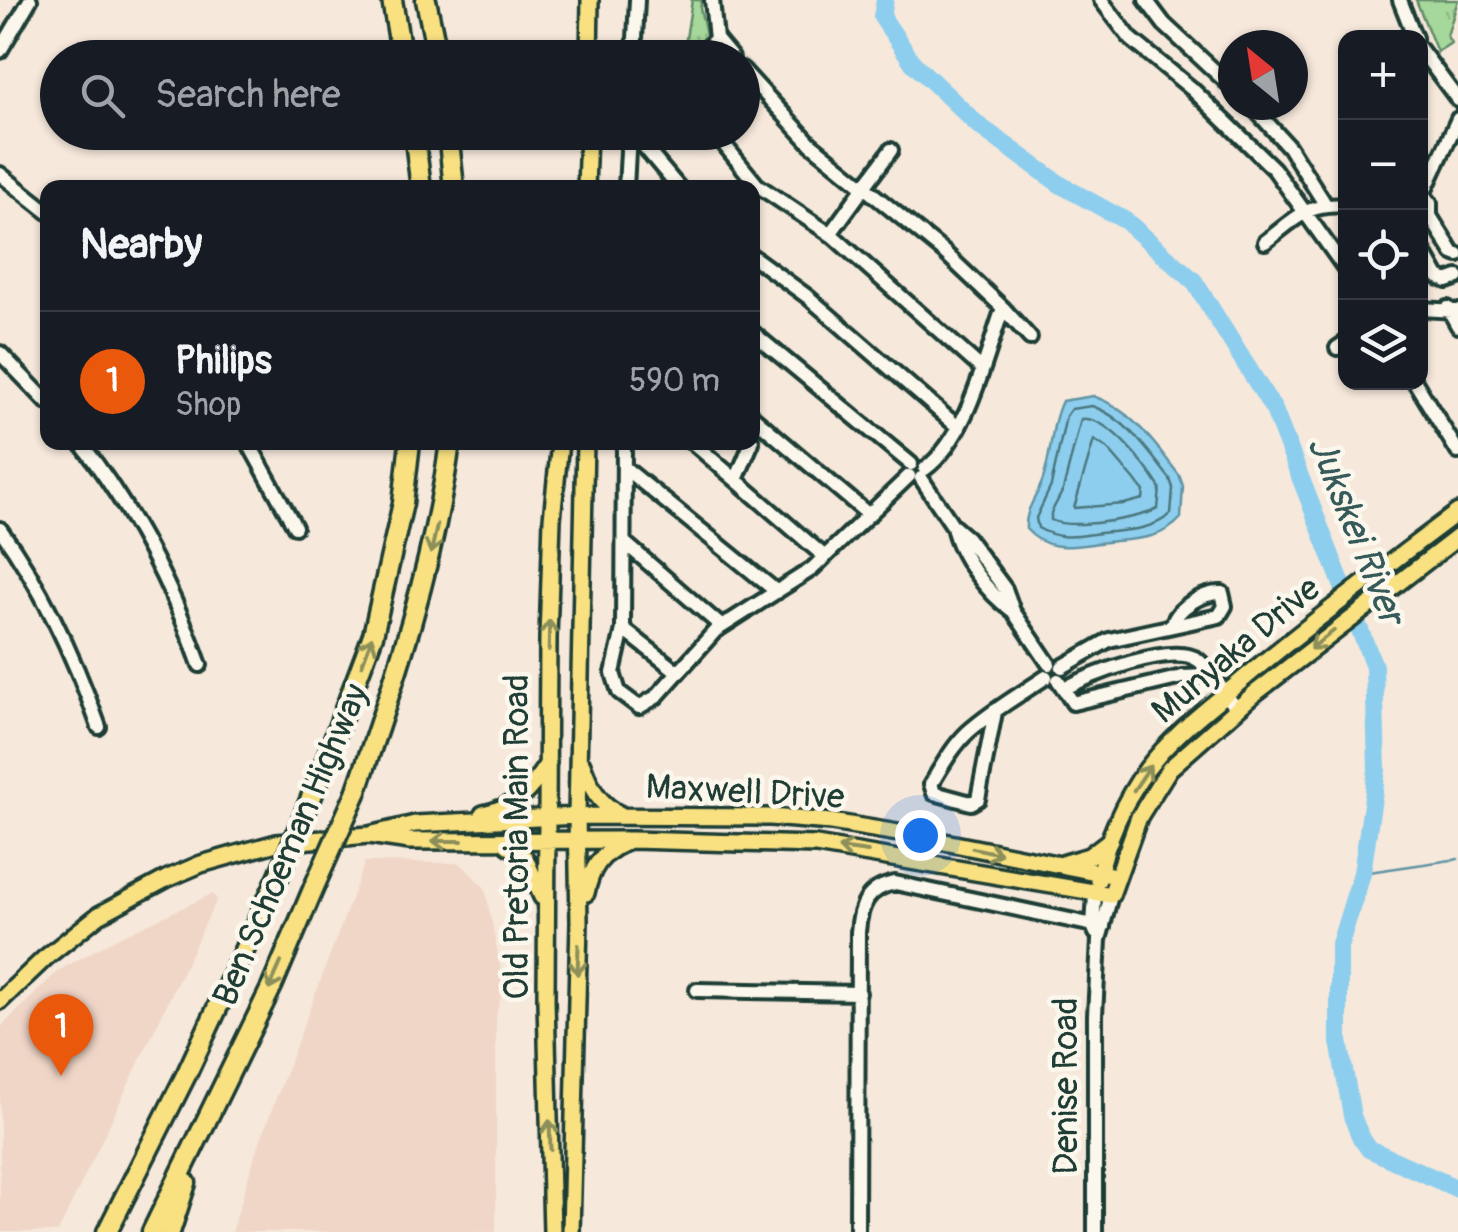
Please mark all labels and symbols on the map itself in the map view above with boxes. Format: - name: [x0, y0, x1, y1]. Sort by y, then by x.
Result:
- north arrow: [1218, 30, 1308, 120]
- water label: Jukskei River: [1296, 429, 1417, 635]
- one-way arrow: [424, 522, 442, 554]
- street label: Munyaka Drive: [1143, 567, 1329, 733]
- one-way arrow: [539, 619, 558, 651]
- one-way arrow: [1309, 629, 1335, 651]
- one-way arrow: [359, 637, 377, 667]
- street label: Old Pretoria Main Road: [495, 674, 539, 1000]
- street label: Ben Schoeman Highway: [203, 677, 379, 1013]
- one-way arrow: [1131, 764, 1152, 792]
- street label: Maxwell Drive: [645, 765, 845, 819]
- your location: [895, 810, 946, 861]
- one-way arrow: [432, 832, 464, 850]
- one-way arrow: [837, 840, 870, 858]
- one-way arrow: [970, 843, 1002, 861]
- one-way arrow: [569, 943, 588, 975]
- one-way arrow: [265, 960, 284, 990]
- pin: 1: [28, 994, 94, 1076]
- street label: Denise Road: [1044, 997, 1088, 1175]
- one-way arrow: [540, 1119, 559, 1151]

